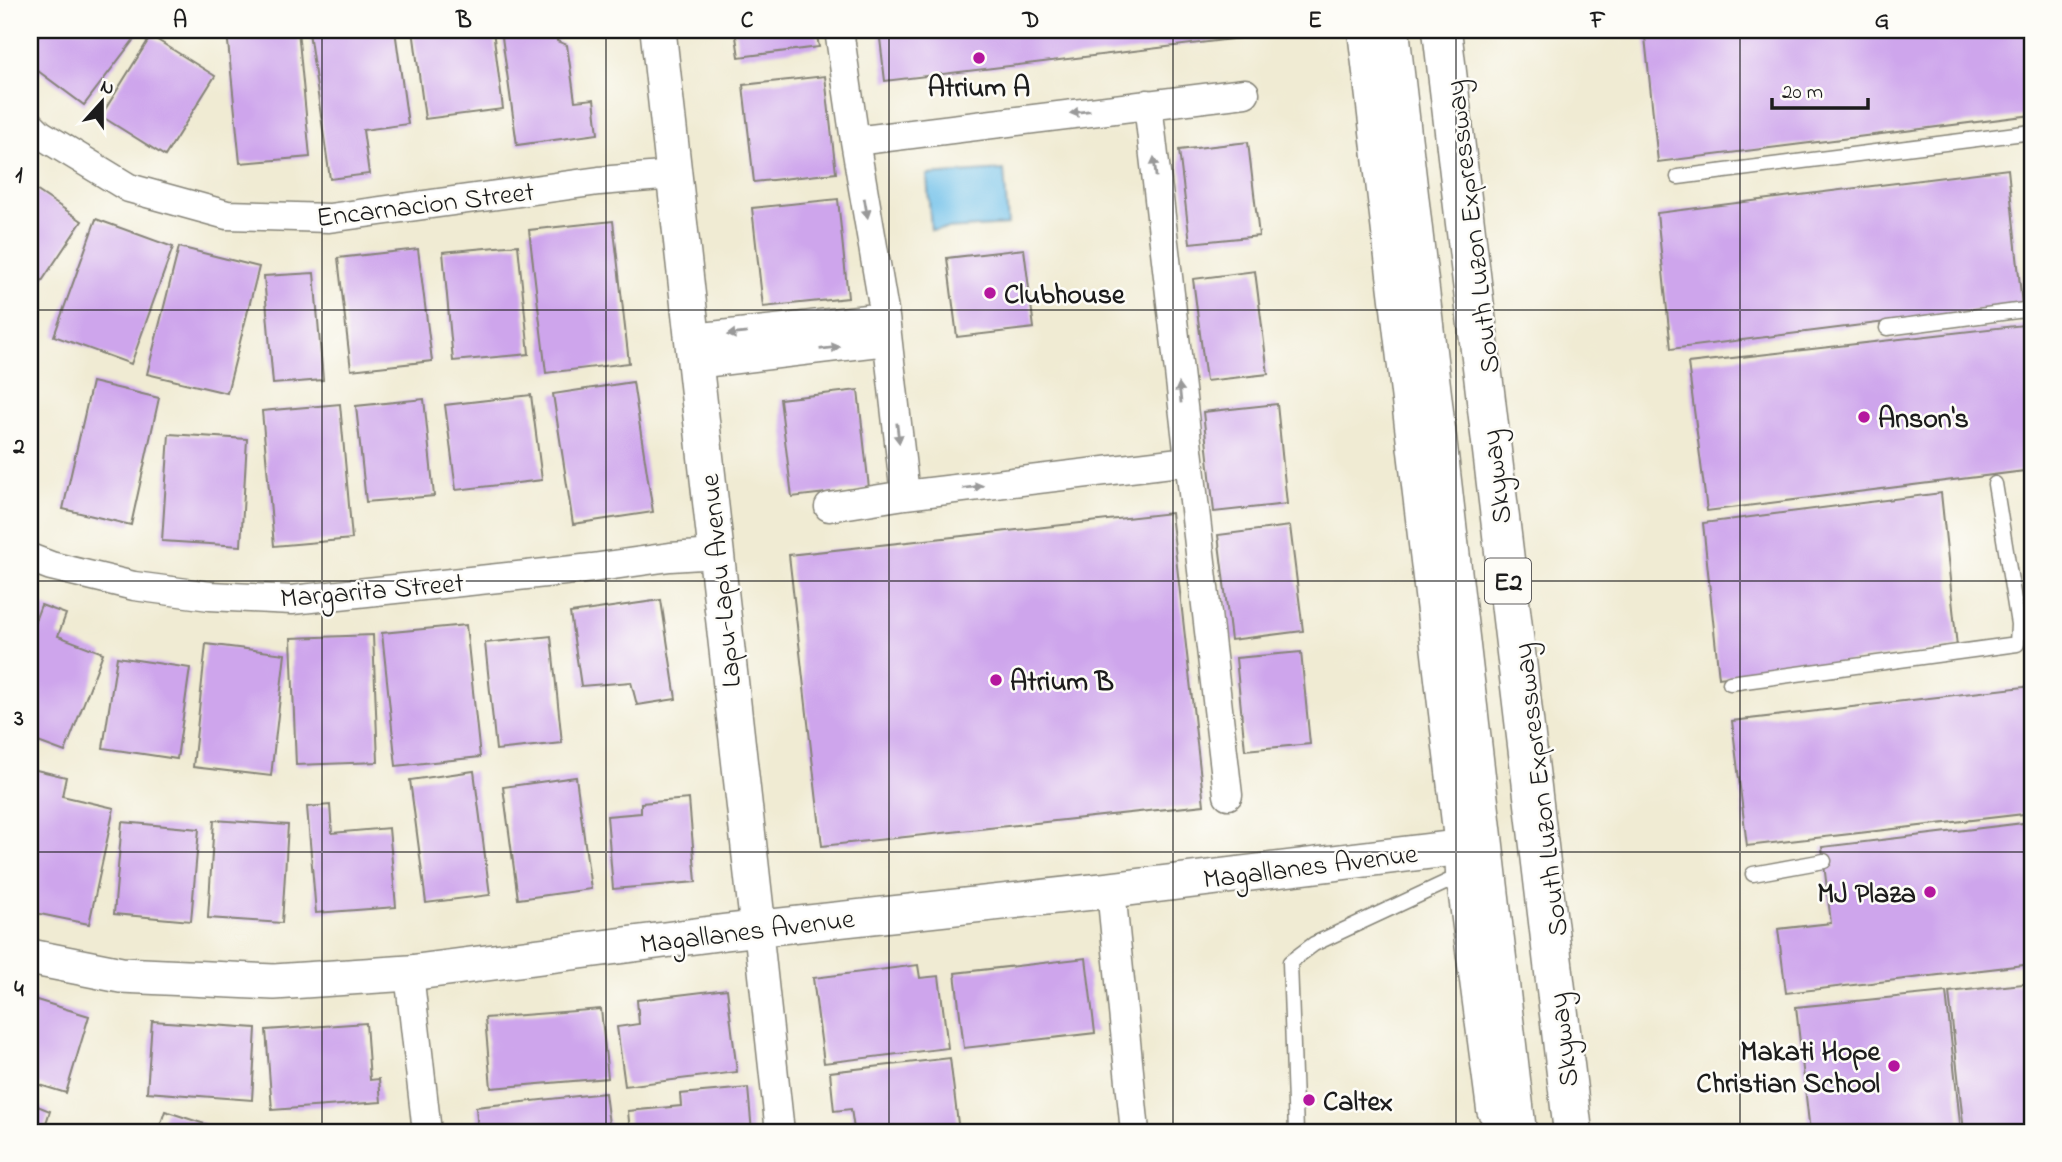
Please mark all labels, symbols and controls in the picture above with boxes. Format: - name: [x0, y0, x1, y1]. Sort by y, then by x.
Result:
- text: A: [173, 5, 187, 38]
- text: B: [455, 5, 472, 38]
- text: C: [741, 5, 754, 38]
- text: D: [1022, 5, 1039, 38]
- text: E: [1308, 5, 1322, 38]
- text: F: [1590, 5, 1606, 38]
- text: G: [1875, 5, 1889, 38]
- marker: Atrium A: [971, 50, 987, 66]
- north arrow: [66, 66, 136, 136]
- scale bar: [1772, 66, 1868, 110]
- place label: Atrium A: [928, 69, 1030, 110]
- text: N: [96, 74, 118, 103]
- street label: South Luzon Expressway: [1436, 78, 1513, 376]
- text: 20 m: [1782, 78, 1823, 108]
- one-way arrow: [1069, 107, 1091, 118]
- one-way arrow: [1149, 156, 1160, 178]
- text: 1: [15, 160, 23, 193]
- street label: Encarnacion Street: [314, 173, 537, 240]
- one-way arrow: [861, 197, 872, 219]
- place label: Clubhouse: [1004, 276, 1126, 317]
- marker: Clubhouse: [982, 285, 998, 301]
- one-way arrow: [726, 328, 748, 339]
- one-way arrow: [820, 342, 842, 353]
- one-way arrow: [1175, 382, 1186, 404]
- place label: Anson's: [1878, 400, 1969, 441]
- marker: Anson's: [1856, 409, 1872, 425]
- one-way arrow: [892, 422, 903, 444]
- street label: Skyway: [1472, 427, 1525, 526]
- text: 2: [12, 431, 25, 464]
- street label: Lapu-Lapu Avenue: [691, 471, 754, 689]
- one-way arrow: [962, 481, 984, 492]
- road number: E2: [1485, 558, 1531, 604]
- street label: Margarita Street: [279, 564, 466, 621]
- street label: South Luzon Expressway: [1504, 641, 1581, 939]
- place label: Atrium B: [1010, 663, 1114, 704]
- marker: Atrium B: [988, 672, 1004, 688]
- text: 3: [13, 703, 24, 736]
- street label: Magallanes Avenue: [1201, 835, 1420, 902]
- place label: MJ Plaza: [1817, 875, 1916, 916]
- marker: MJ Plaza: [1922, 884, 1938, 900]
- street label: Magallanes Avenue: [638, 900, 857, 967]
- text: 4: [14, 974, 24, 1007]
- street label: Skyway: [1539, 990, 1592, 1089]
- place label: Makati Hope Christian School: [1696, 1033, 1881, 1106]
- marker: Makati Hope Christian School: [1886, 1058, 1902, 1074]
- place label: Caltex: [1323, 1083, 1393, 1124]
- marker: Caltex: [1301, 1092, 1317, 1108]

